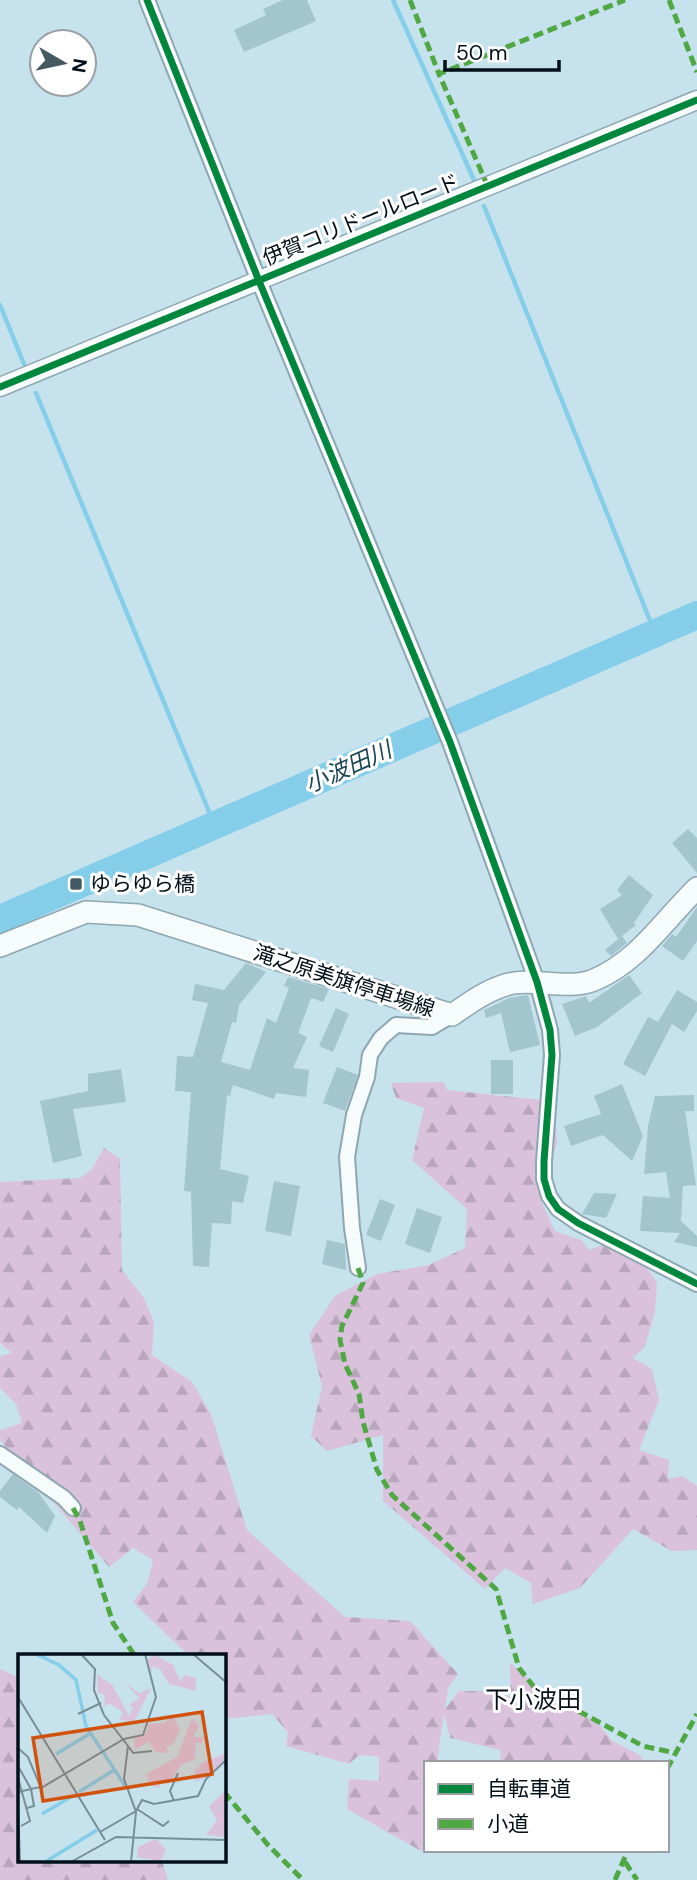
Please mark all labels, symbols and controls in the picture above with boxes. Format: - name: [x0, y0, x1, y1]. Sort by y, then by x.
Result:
- north arrow: [28, 28, 98, 98]
- scale bar: [445, 28, 559, 72]
- text: 50 m: [456, 39, 507, 67]
- text: N: [66, 57, 93, 74]
- street label: 伊賀コリドールロード: [258, 168, 464, 272]
- water label: 小波田川: [300, 733, 399, 799]
- place label: ゆらゆら橋: [90, 870, 195, 898]
- marker: ゆらゆら橋: [68, 876, 84, 892]
- street label: 滝之原美旗停車場線: [250, 938, 438, 1024]
- inset map: [18, 1654, 226, 1862]
- district label: 下小波田: [485, 1684, 581, 1715]
- legend: [424, 1761, 669, 1852]
- text: 自転車道: [487, 1775, 571, 1803]
- text: 小道: [487, 1810, 529, 1838]

